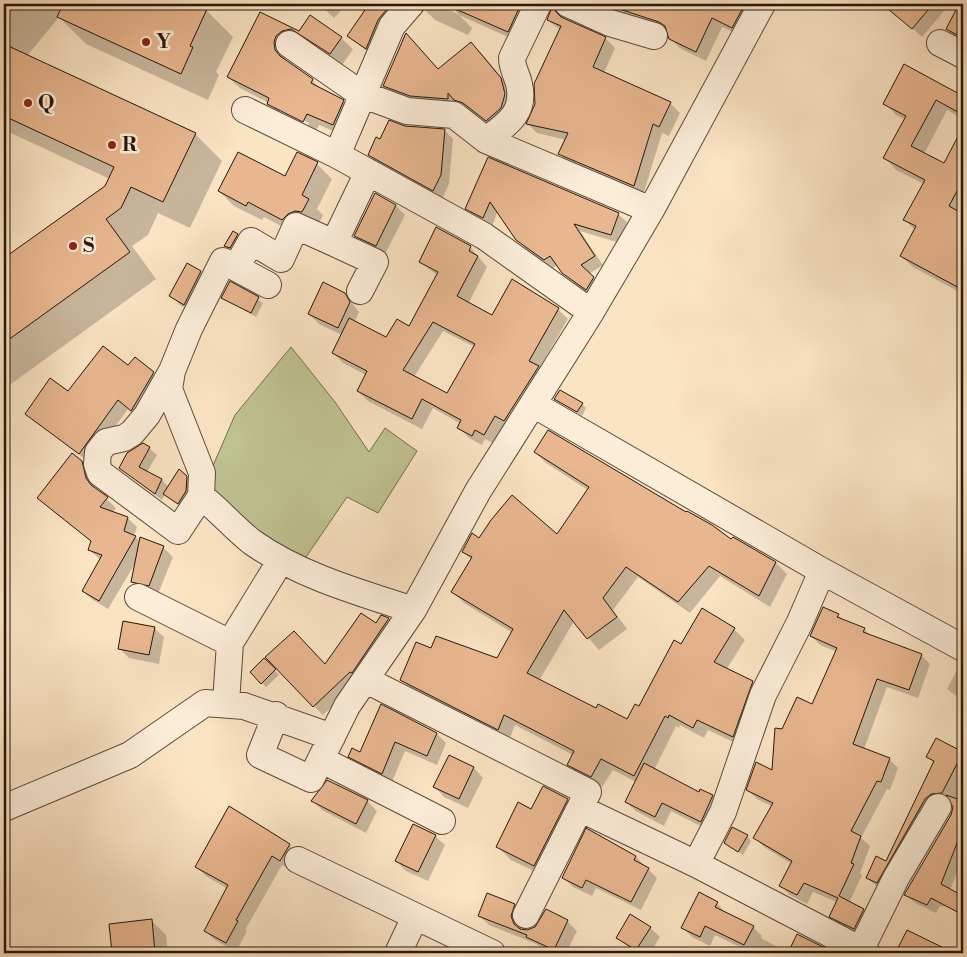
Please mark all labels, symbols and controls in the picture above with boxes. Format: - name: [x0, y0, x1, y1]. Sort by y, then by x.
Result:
- place label: Y: [156, 30, 172, 55]
- marker: Y: [140, 36, 152, 48]
- place label: Q: [38, 91, 54, 116]
- marker: Q: [22, 97, 34, 109]
- place label: R: [122, 133, 138, 158]
- marker: R: [106, 139, 118, 151]
- place label: S: [83, 234, 94, 259]
- marker: S: [67, 240, 79, 252]

